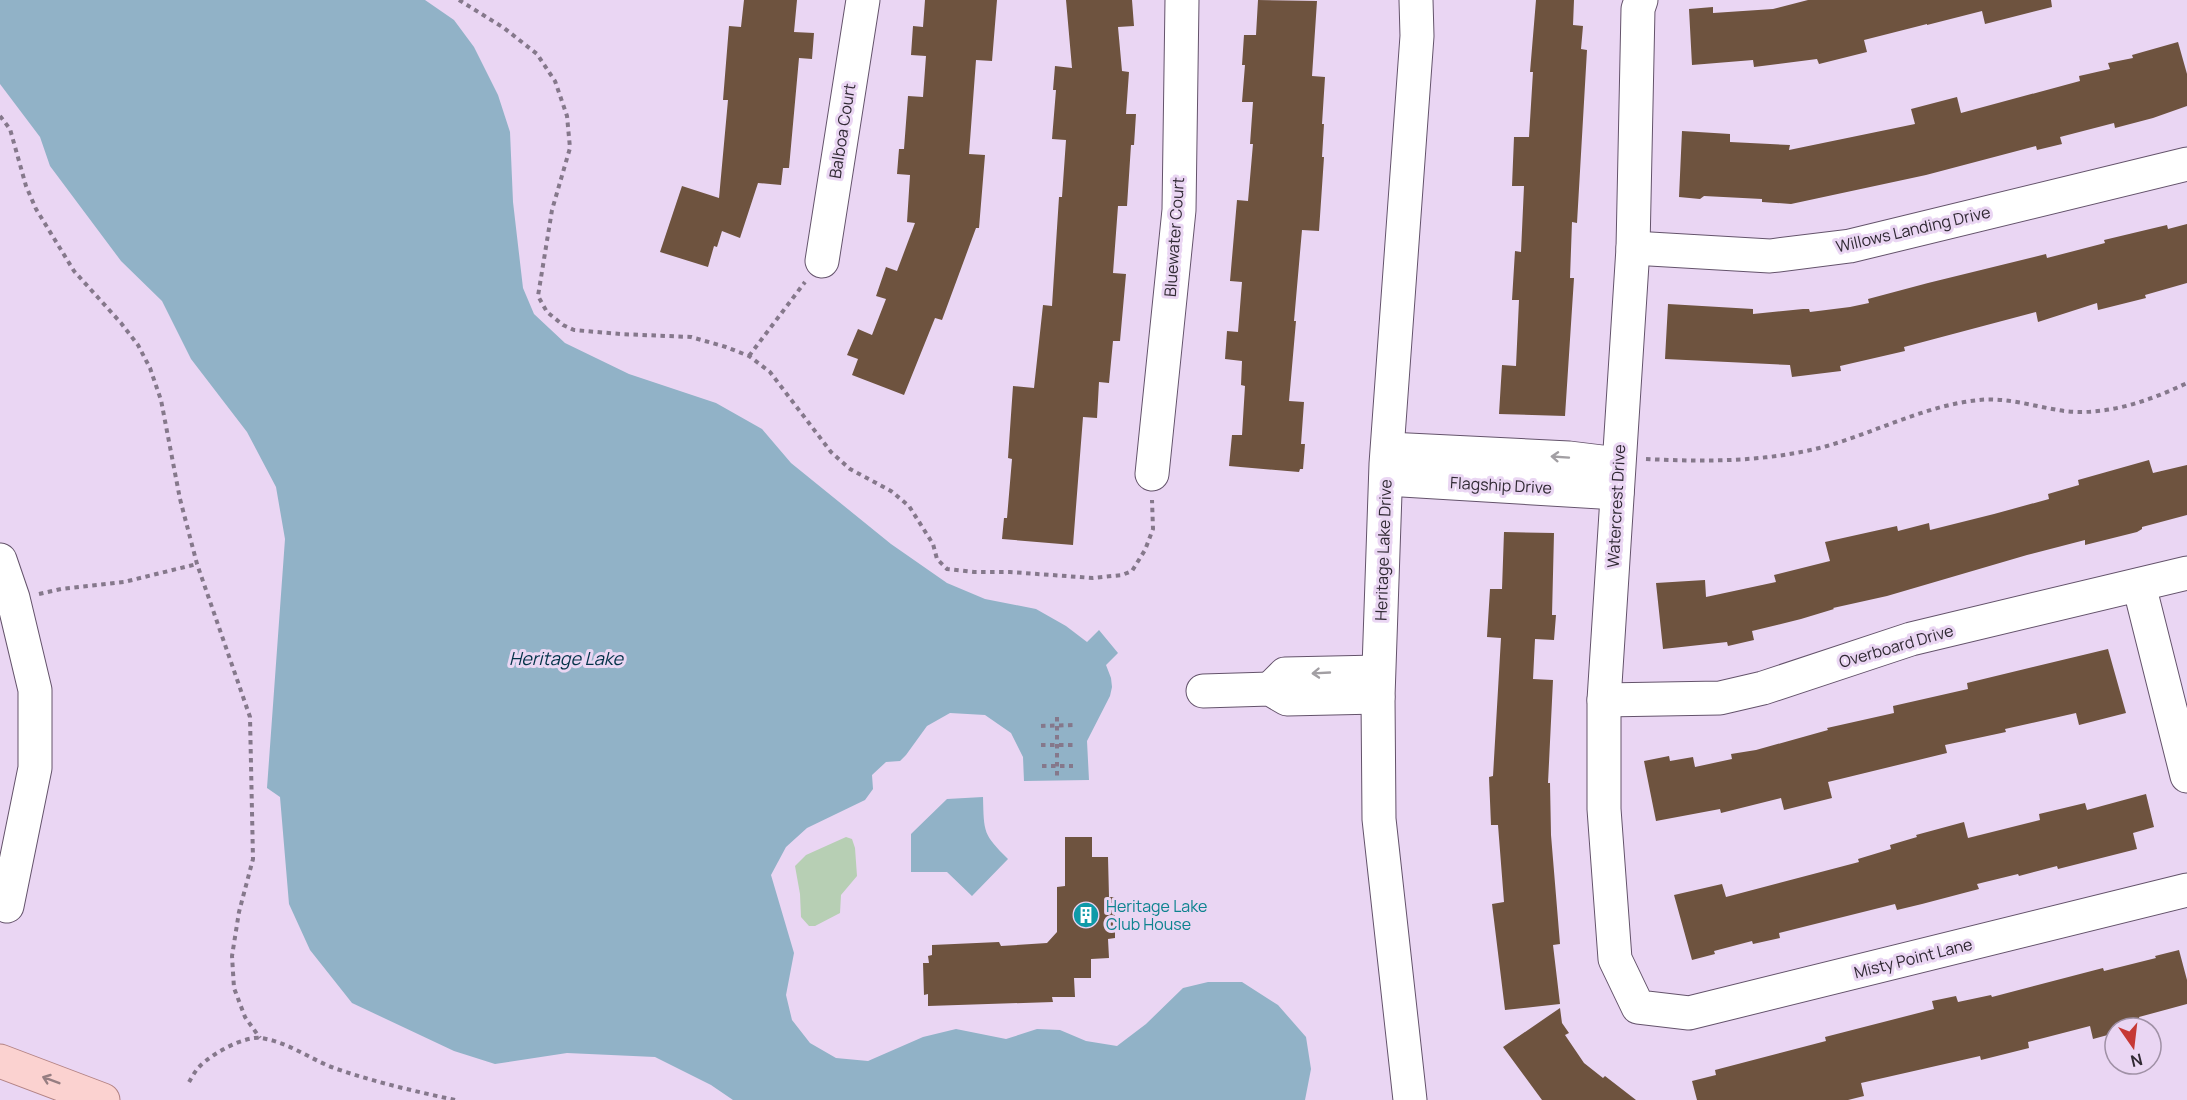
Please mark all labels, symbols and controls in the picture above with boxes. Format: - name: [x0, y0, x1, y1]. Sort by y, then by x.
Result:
- street label: Balboa Court: [824, 82, 860, 180]
- street label: Bluewater Court: [1159, 176, 1189, 298]
- street label: Willows Landing Drive: [1834, 201, 1992, 257]
- street label: Watercrest Drive: [1602, 444, 1630, 568]
- one-way arrow: [1550, 451, 1570, 462]
- street label: Flagship Drive: [1450, 471, 1552, 499]
- street label: Heritage Lake Drive: [1370, 479, 1396, 621]
- street label: Overboard Drive: [1836, 619, 1956, 673]
- water label: Heritage Lake: [509, 646, 624, 670]
- one-way arrow: [1312, 667, 1332, 678]
- place label: Heritage Lake Club House: [1106, 895, 1207, 935]
- building icon: Heritage Lake Club House: [1071, 900, 1101, 930]
- street label: Misty Point Lane: [1852, 933, 1974, 983]
- north arrow: [2103, 1016, 2163, 1076]
- text: N: [2128, 1048, 2145, 1073]
- one-way arrow: [43, 1074, 61, 1085]

